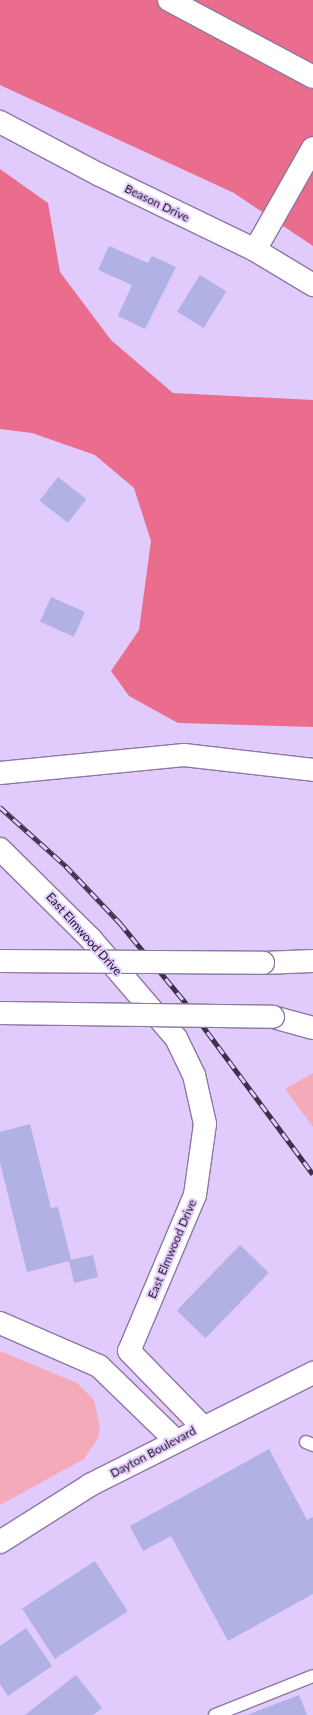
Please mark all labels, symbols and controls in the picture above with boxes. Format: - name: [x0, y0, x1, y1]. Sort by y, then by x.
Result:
- street label: Beason Drive: [122, 181, 192, 225]
- street label: East Elmwood Drive: [43, 890, 125, 978]
- street label: East Elmwood Drive: [145, 1197, 199, 1301]
- street label: Dayton Boulevard: [108, 1423, 198, 1481]

